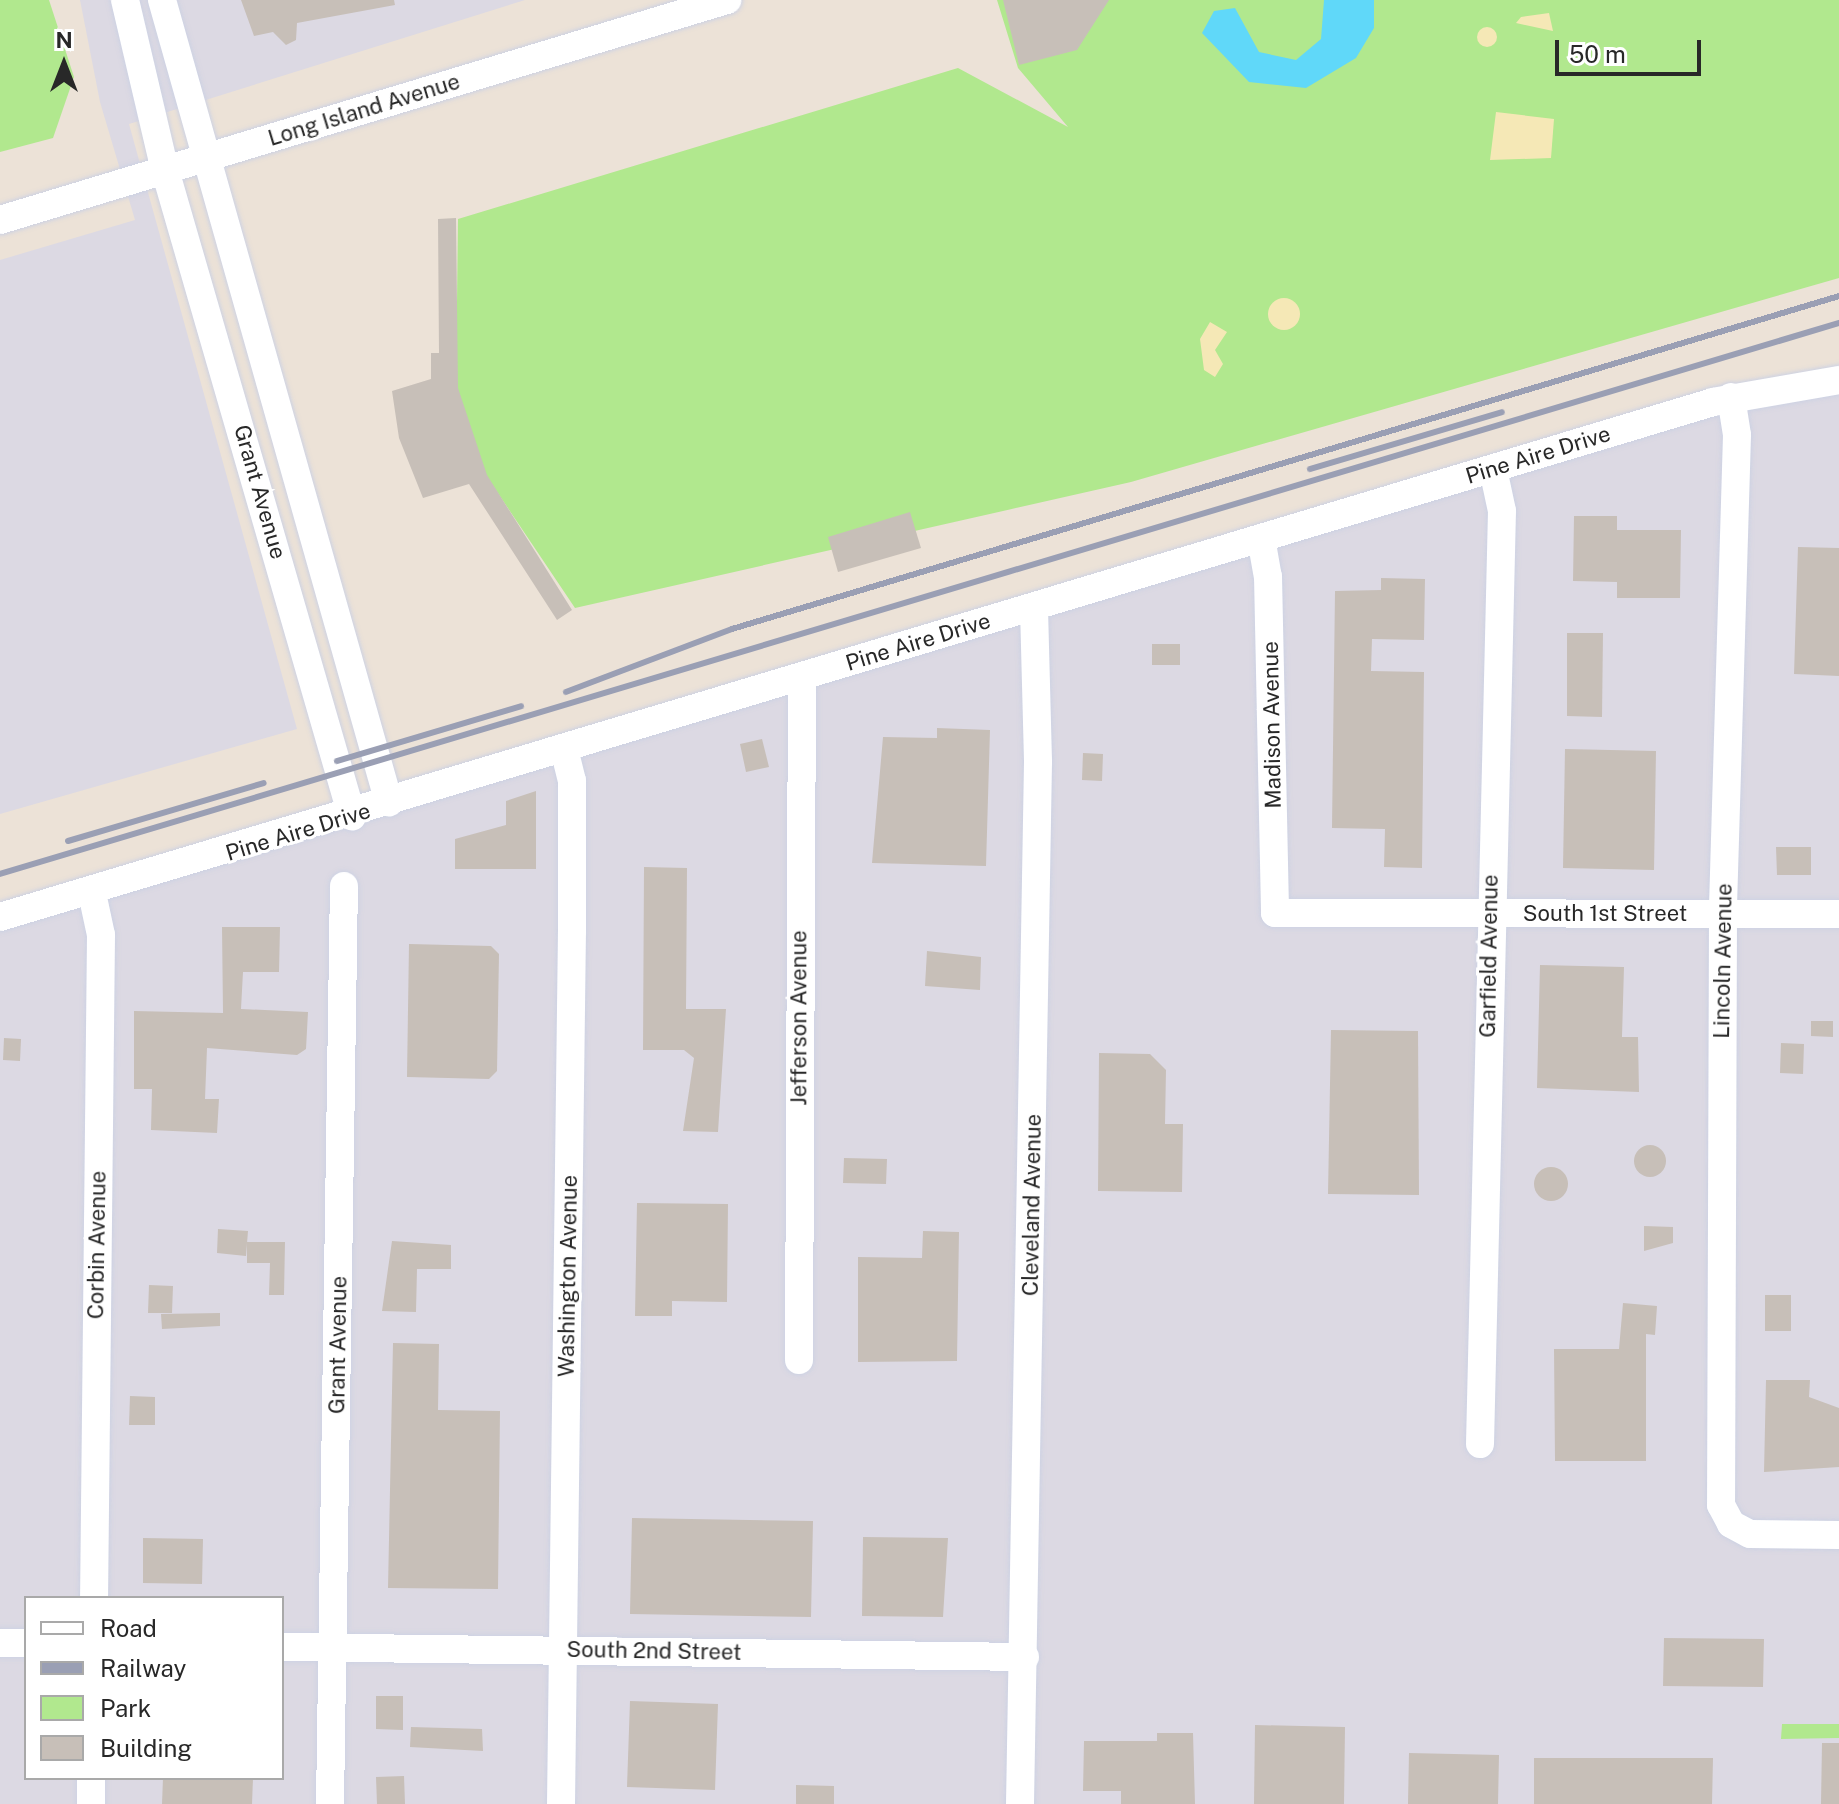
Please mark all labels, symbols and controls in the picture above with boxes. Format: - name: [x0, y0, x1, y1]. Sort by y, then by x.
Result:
- north arrow: [24, 24, 104, 104]
- scale bar: [1559, 24, 1705, 74]
- text: N: [55, 27, 73, 53]
- text: 50 m: [1569, 40, 1626, 68]
- street label: Long Island Avenue: [265, 68, 463, 152]
- street label: Pine Aire Drive: [1462, 420, 1614, 490]
- street label: Grant Avenue: [228, 422, 292, 562]
- street label: Pine Aire Drive: [842, 607, 994, 677]
- street label: Madison Avenue: [1257, 641, 1287, 809]
- street label: Pine Aire Drive: [222, 797, 374, 867]
- street label: Garfield Avenue: [1474, 874, 1504, 1038]
- street label: Lincoln Avenue: [1708, 883, 1738, 1039]
- street label: South 1st Street: [1523, 901, 1687, 927]
- street label: Jefferson Avenue: [786, 930, 812, 1106]
- street label: Cleveland Avenue: [1017, 1114, 1047, 1296]
- street label: Corbin Avenue: [83, 1171, 111, 1319]
- street label: Washington Avenue: [553, 1175, 583, 1377]
- street label: Grant Avenue: [324, 1276, 352, 1414]
- legend: [24, 1596, 284, 1780]
- text: Road: [100, 1614, 157, 1642]
- street label: South 2nd Street: [566, 1636, 742, 1666]
- text: Railway: [100, 1654, 186, 1682]
- text: Park: [100, 1694, 151, 1722]
- text: Building: [100, 1734, 192, 1762]

